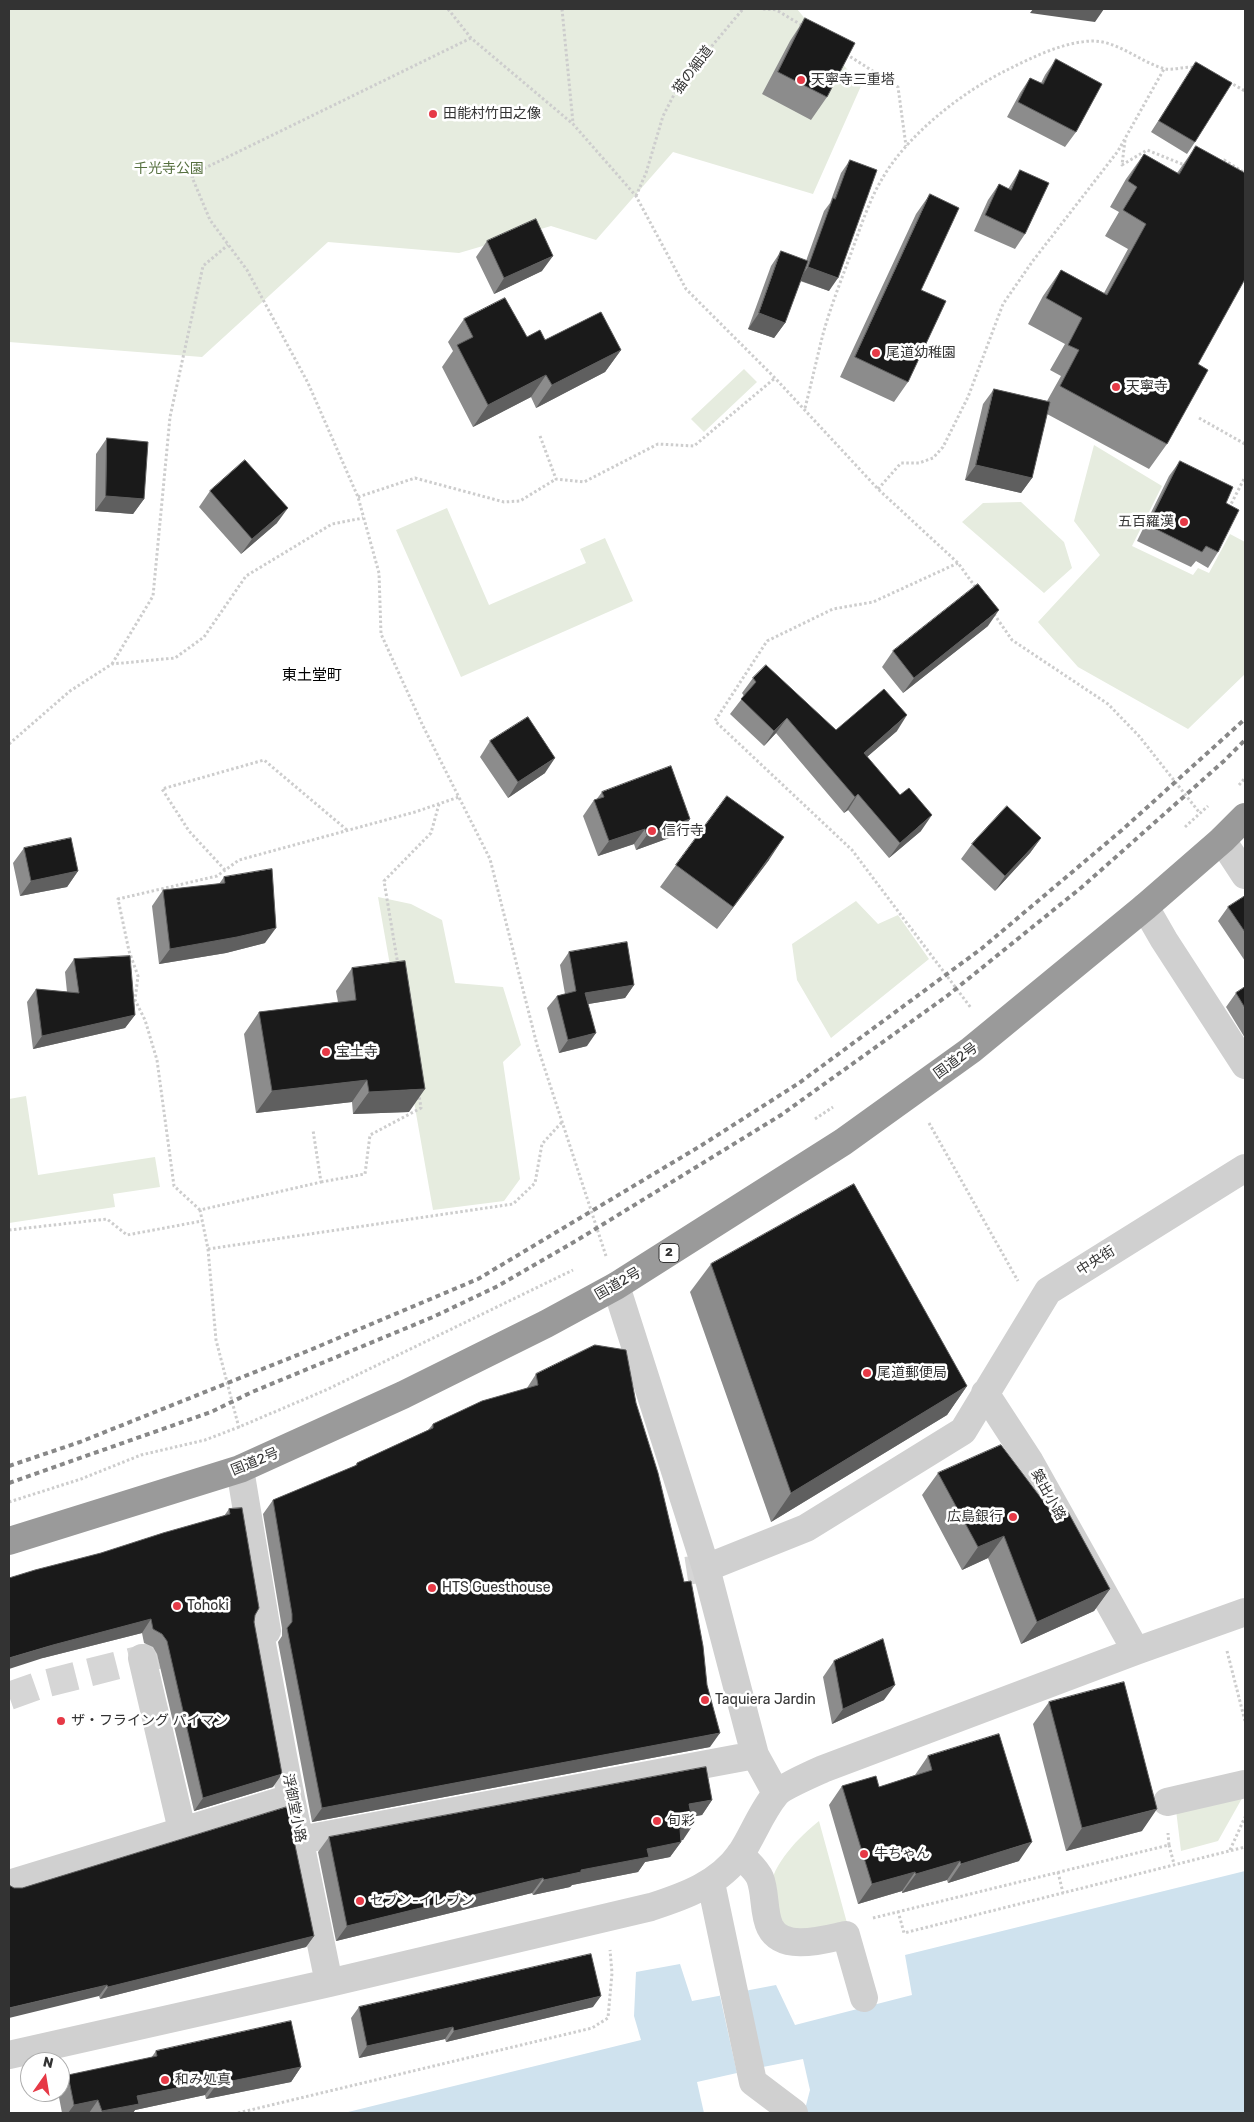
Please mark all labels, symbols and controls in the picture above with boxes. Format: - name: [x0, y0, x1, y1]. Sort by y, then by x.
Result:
- street label: 猫の細道: [669, 43, 717, 97]
- place label: 天寧寺三重塔: [811, 72, 895, 88]
- marker: 天寧寺三重塔: [795, 74, 807, 86]
- place label: 田能村竹田之像: [443, 106, 541, 122]
- marker: 田能村竹田之像: [427, 108, 439, 120]
- park label: 千光寺公園: [134, 161, 204, 177]
- place label: 尾道幼稚園: [886, 345, 956, 361]
- marker: 尾道幼稚園: [870, 347, 882, 359]
- place label: 天寧寺: [1126, 379, 1168, 395]
- marker: 天寧寺: [1110, 381, 1122, 393]
- place label: 五百羅漢: [1118, 514, 1174, 530]
- marker: 五百羅漢: [1178, 516, 1190, 528]
- district label: 東土堂町: [282, 667, 342, 685]
- place label: 信行寺: [662, 823, 704, 839]
- marker: 信行寺: [646, 825, 658, 837]
- street label: 国道2号: [931, 1039, 981, 1083]
- place label: 宝土寺: [336, 1044, 378, 1060]
- marker: 宝土寺: [320, 1046, 332, 1058]
- street label: 中央街: [1074, 1243, 1118, 1279]
- road number: 2: [659, 1244, 679, 1262]
- street label: 国道2号: [592, 1264, 644, 1304]
- place label: 尾道郵便局: [877, 1365, 947, 1381]
- marker: 尾道郵便局: [861, 1367, 873, 1379]
- street label: 国道2号: [229, 1445, 281, 1479]
- street label: 築出小路: [1027, 1466, 1069, 1524]
- place label: 広島銀行: [947, 1509, 1003, 1525]
- marker: 広島銀行: [1007, 1511, 1019, 1523]
- place label: HTS Guesthouse: [442, 1580, 551, 1596]
- marker: HTS Guesthouse: [426, 1582, 438, 1594]
- place label: Tohoki: [187, 1598, 229, 1614]
- marker: Tohoki: [171, 1600, 183, 1612]
- place label: Taquiera Jardin: [715, 1692, 816, 1708]
- marker: Taquiera Jardin: [699, 1694, 711, 1706]
- place label: ザ・フライング パイマン: [71, 1713, 228, 1729]
- marker: ザ・フライング パイマン: [55, 1715, 67, 1727]
- street label: 浮御堂小路: [279, 1772, 309, 1844]
- place label: 旬彩: [667, 1813, 695, 1829]
- marker: 旬彩: [651, 1815, 663, 1827]
- place label: 牛ちゃん: [874, 1846, 930, 1862]
- marker: 牛ちゃん: [858, 1848, 870, 1860]
- place label: セブン-イレブン: [370, 1893, 475, 1909]
- marker: セブン-イレブン: [354, 1895, 366, 1907]
- north arrow: [20, 2052, 70, 2102]
- text: N: [41, 2053, 55, 2072]
- place label: 和み処真: [175, 2072, 231, 2088]
- marker: 和み処真: [159, 2074, 171, 2086]

